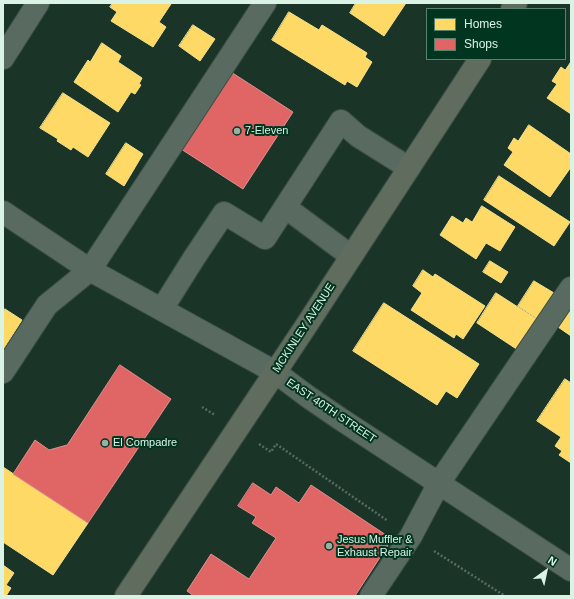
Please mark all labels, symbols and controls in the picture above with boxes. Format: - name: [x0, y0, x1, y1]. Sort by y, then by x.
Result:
- legend: [426, 8, 566, 60]
- text: Homes: [464, 17, 502, 31]
- text: Shops: [464, 37, 498, 51]
- place label: 7-Eleven: [245, 124, 288, 138]
- marker: 7-Eleven: [232, 126, 242, 136]
- street label: MCKINLEY AVENUE: [270, 281, 338, 375]
- street label: EAST 40TH STREET: [284, 376, 378, 446]
- place label: El Compadre: [113, 436, 177, 450]
- marker: El Compadre: [100, 438, 110, 448]
- place label: Jesus Muffler & Exhaust Repair: [337, 533, 413, 559]
- marker: Jesus Muffler & Exhaust Repair: [324, 541, 334, 551]
- north arrow: [526, 551, 566, 591]
- text: N: [546, 554, 559, 568]

